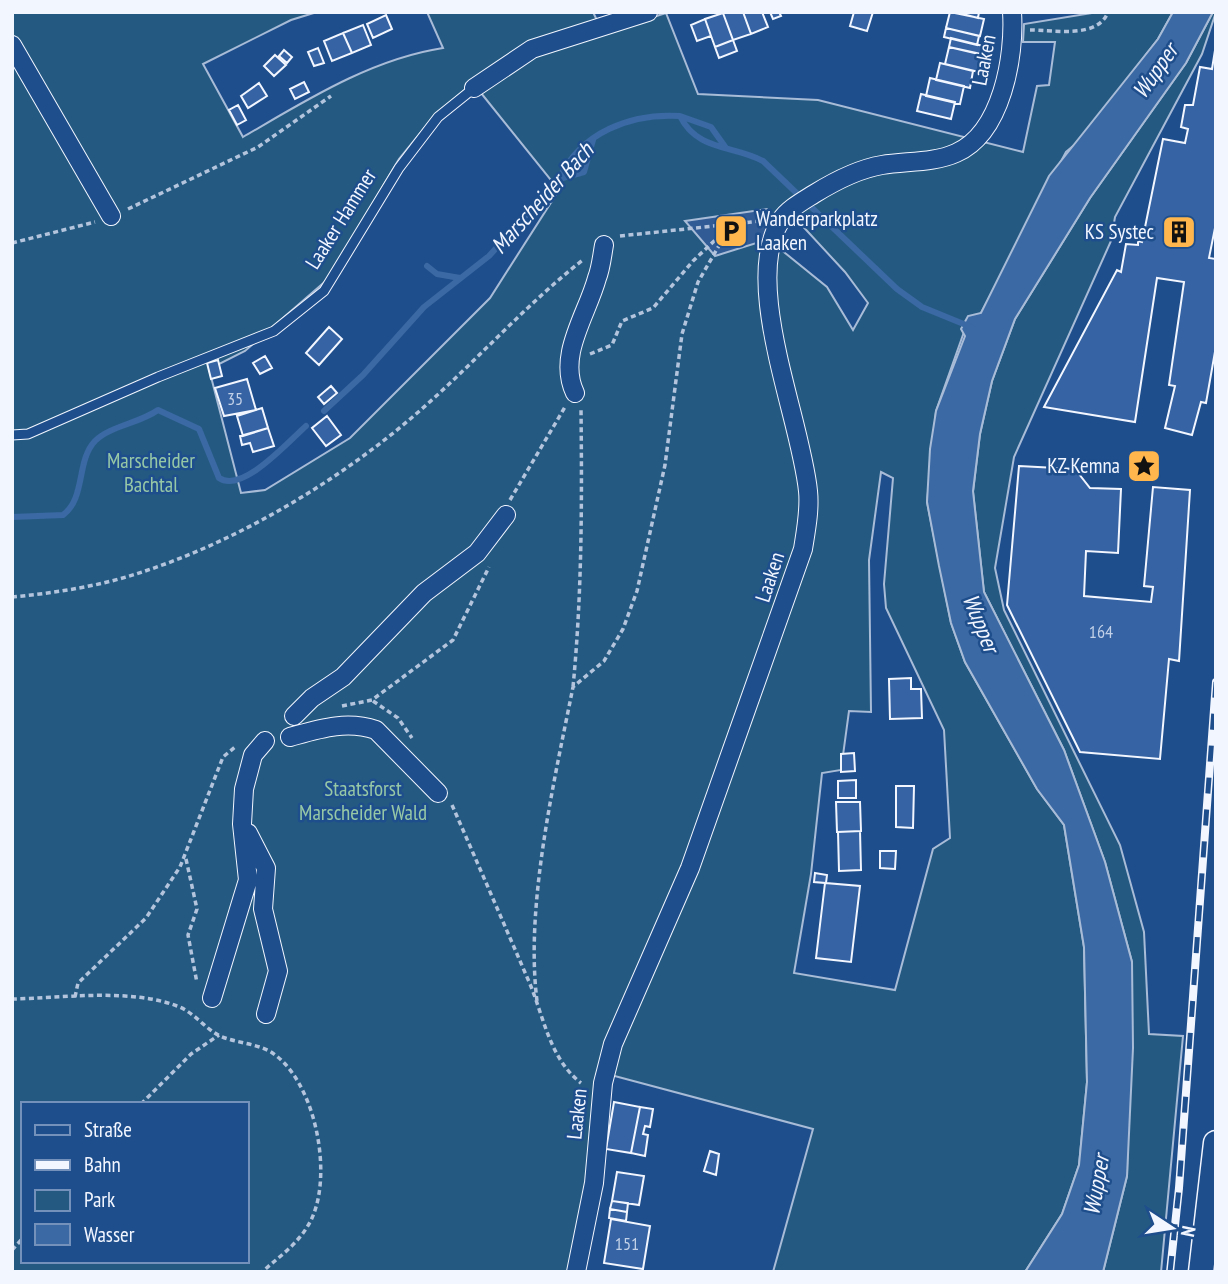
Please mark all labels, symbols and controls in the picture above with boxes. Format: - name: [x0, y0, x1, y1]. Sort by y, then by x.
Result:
- street label: Laaken: [965, 32, 1002, 88]
- water label: Wupper: [1125, 35, 1186, 104]
- water label: Marscheider Bach: [484, 135, 600, 259]
- street label: Laaker Hammer: [299, 163, 382, 274]
- place label: Wanderparkplatz Laaken: [756, 205, 878, 256]
- parking icon: Wanderparkplatz Laaken: [712, 212, 750, 250]
- building icon: KS Systec: [1160, 213, 1198, 251]
- place label: KS Systec: [1085, 218, 1155, 245]
- house number: 35: [227, 387, 243, 410]
- park label: Marscheider Bachtal: [107, 447, 195, 498]
- place icon: KZ Kemna: [1125, 447, 1163, 485]
- place label: KZ Kemna: [1047, 452, 1120, 479]
- street label: Laaken: [749, 548, 790, 605]
- water label: Wupper: [957, 589, 1008, 660]
- house number: 164: [1089, 620, 1113, 643]
- park label: Staatsforst Marscheider Wald: [299, 775, 427, 826]
- street label: Laaken: [560, 1087, 593, 1141]
- legend: [21, 1102, 248, 1263]
- text: Straße: [84, 1116, 132, 1143]
- water label: Wupper: [1076, 1149, 1116, 1217]
- text: Bahn: [84, 1151, 121, 1178]
- text: Park: [84, 1186, 115, 1213]
- north arrow: [1137, 1193, 1207, 1263]
- text: Wasser: [84, 1221, 135, 1248]
- text: N: [1176, 1224, 1201, 1239]
- house number: 151: [615, 1232, 639, 1255]

